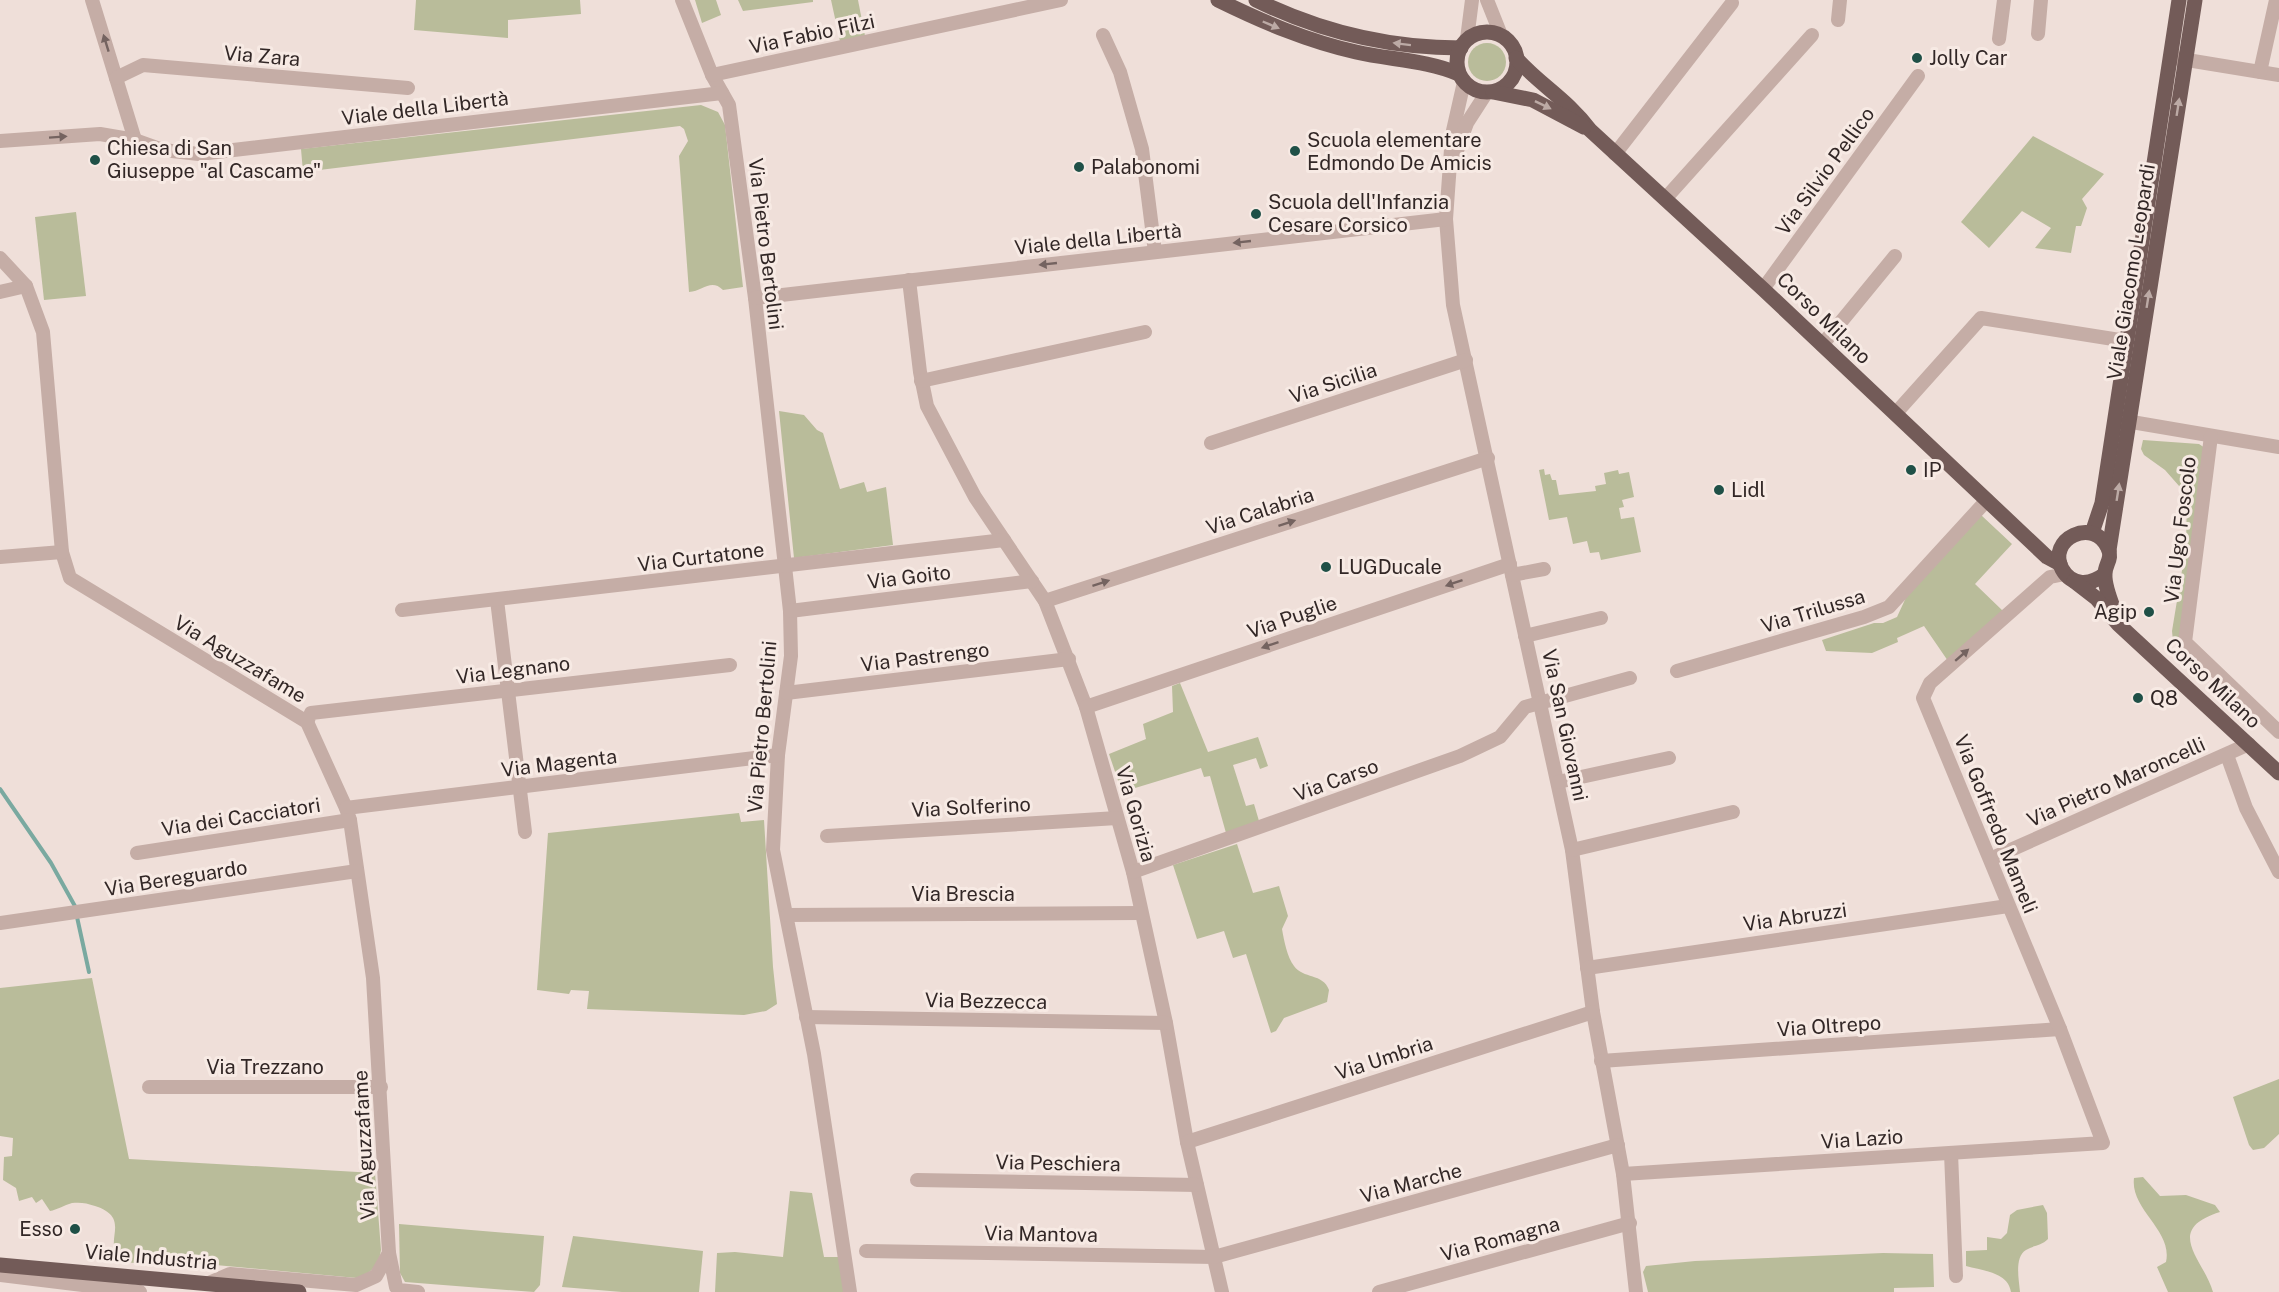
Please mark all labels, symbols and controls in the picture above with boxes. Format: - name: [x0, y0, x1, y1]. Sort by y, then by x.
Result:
- street label: Via Fabio Filzi: [747, 9, 877, 59]
- one-way arrow: [1262, 21, 1280, 30]
- one-way arrow: [100, 34, 110, 52]
- one-way arrow: [1393, 39, 1412, 49]
- street label: Via Zara: [223, 41, 301, 71]
- place label: Jolly Car: [1929, 46, 2008, 70]
- marker: Jolly Car: [1910, 51, 1924, 65]
- street label: Viale della Libertà: [340, 86, 510, 130]
- one-way arrow: [2174, 97, 2183, 116]
- one-way arrow: [1535, 101, 1552, 110]
- street label: Via Silvio Pellico: [1771, 102, 1879, 240]
- place label: Scuola elementare Edmondo De Amicis: [1307, 128, 1492, 175]
- one-way arrow: [49, 132, 68, 142]
- place label: Chiesa di San Giuseppe "al Cascame": [107, 136, 321, 183]
- marker: Scuola elementare Edmondo De Amicis: [1288, 144, 1302, 158]
- marker: Chiesa di San Giuseppe "al Cascame": [88, 153, 102, 167]
- place label: Palabonomi: [1091, 155, 1200, 179]
- street label: Via Pietro Bertolini: [744, 157, 788, 331]
- marker: Palabonomi: [1072, 160, 1086, 174]
- street label: Viale Giacomo Leopardi: [2102, 162, 2160, 382]
- place label: Scuola dell'Infanzia Cesare Corsico: [1268, 190, 1449, 237]
- marker: Scuola dell'Infanzia Cesare Corsico: [1249, 207, 1263, 221]
- street label: Viale della Libertà: [1013, 218, 1183, 260]
- one-way arrow: [1232, 238, 1251, 247]
- one-way arrow: [1039, 259, 1058, 269]
- street label: Corso Milano: [1772, 267, 1876, 369]
- one-way arrow: [2144, 290, 2153, 309]
- street label: Via Sicilia: [1286, 358, 1380, 408]
- street label: Via Ugo Foscolo: [2159, 455, 2201, 605]
- place label: IP: [1923, 458, 1942, 482]
- marker: IP: [1904, 463, 1918, 477]
- place label: Lidl: [1731, 478, 1766, 502]
- street label: Via Calabria: [1203, 482, 1317, 540]
- one-way arrow: [2114, 482, 2123, 501]
- marker: Lidl: [1712, 483, 1726, 497]
- one-way arrow: [1278, 518, 1296, 527]
- street label: Via Curtatone: [636, 537, 766, 577]
- place label: LUGDucale: [1338, 555, 1442, 579]
- street label: Via Goito: [866, 560, 952, 594]
- marker: LUGDucale: [1319, 560, 1333, 574]
- one-way arrow: [1092, 578, 1110, 587]
- one-way arrow: [1445, 578, 1463, 588]
- street label: Via Trilussa: [1758, 584, 1868, 638]
- street label: Via Puglie: [1244, 590, 1340, 644]
- place label: Agip: [2094, 600, 2137, 624]
- marker: Agip: [2142, 605, 2156, 619]
- street label: Via Aguzzafame: [170, 610, 310, 708]
- street label: Corso Milano: [2160, 633, 2266, 733]
- street label: Via Pastrengo: [859, 637, 991, 677]
- street label: Via Pietro Bertolini: [743, 640, 781, 814]
- one-way arrow: [1261, 641, 1279, 650]
- street label: Via San Giovanni: [1537, 647, 1593, 803]
- one-way arrow: [1954, 649, 1969, 662]
- street label: Via Legnano: [455, 651, 571, 689]
- place label: Q8: [2150, 686, 2178, 710]
- marker: Q8: [2131, 691, 2145, 705]
- street label: Via Goffredo Mameli: [1949, 731, 2043, 917]
- street label: Via Pietro Maroncelli: [2023, 732, 2209, 832]
- street label: Via Magenta: [500, 744, 618, 782]
- street label: Via Carso: [1290, 754, 1382, 806]
- street label: Via Gorizia: [1111, 763, 1161, 865]
- street label: Via Solferino: [911, 792, 1031, 822]
- street label: Via dei Cacciatori: [160, 793, 322, 841]
- street label: Via Bereguardo: [103, 855, 249, 901]
- street label: Via Brescia: [911, 882, 1015, 906]
- street label: Via Abruzzi: [1742, 898, 1848, 936]
- street label: Via Bezzecca: [925, 988, 1047, 1014]
- street label: Via Oltrepo: [1776, 1010, 1882, 1042]
- street label: Via Umbria: [1332, 1031, 1436, 1085]
- street label: Via Trezzano: [206, 1055, 324, 1079]
- street label: Via Aguzzafame: [348, 1070, 380, 1220]
- street label: Via Lazio: [1820, 1124, 1904, 1154]
- street label: Via Peschiera: [995, 1150, 1121, 1176]
- street label: Via Marche: [1358, 1158, 1464, 1208]
- street label: Via Romagna: [1438, 1212, 1562, 1266]
- place label: Esso: [19, 1217, 63, 1241]
- street label: Via Mantova: [984, 1221, 1098, 1247]
- marker: Esso: [68, 1222, 82, 1236]
- street label: Viale Industria: [84, 1239, 218, 1275]

